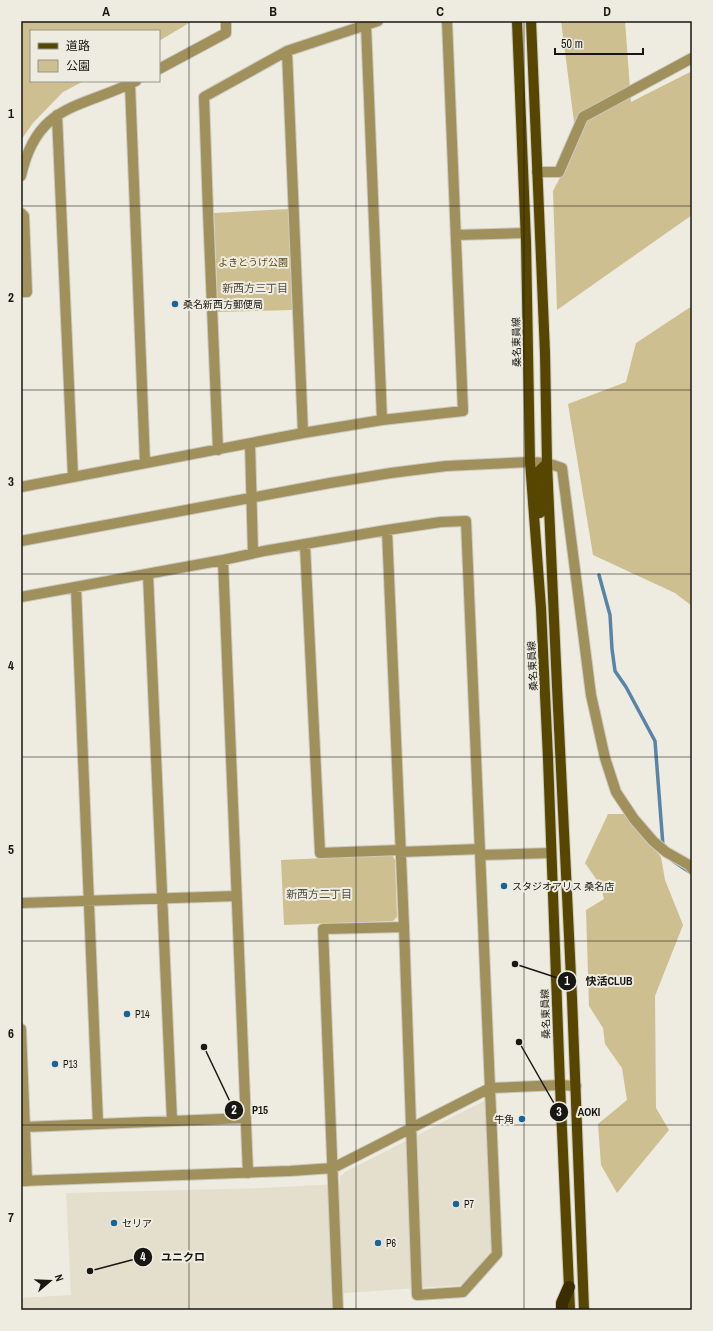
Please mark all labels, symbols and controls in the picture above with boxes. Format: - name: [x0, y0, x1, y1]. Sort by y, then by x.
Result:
- text: A: [102, 3, 110, 20]
- text: B: [269, 3, 277, 20]
- text: C: [436, 3, 444, 20]
- text: D: [603, 3, 611, 20]
- legend: [30, 30, 160, 82]
- scale bar: [555, 30, 643, 56]
- text: 50 m: [561, 36, 583, 52]
- text: 道路: [66, 38, 90, 54]
- text: 公園: [66, 58, 90, 74]
- text: 1: [8, 105, 14, 122]
- park label: よきとうげ公園: [218, 256, 288, 269]
- district label: 新西方三丁目: [222, 281, 288, 295]
- text: 2: [8, 289, 14, 306]
- place label: 桑名新西方郵便局: [183, 298, 263, 311]
- marker: 桑名新西方郵便局: [170, 299, 180, 309]
- street label: 桑名東員線: [510, 317, 523, 367]
- text: 3: [8, 473, 14, 490]
- street label: 桑名東員線: [525, 641, 540, 691]
- text: 4: [8, 657, 14, 674]
- text: 5: [8, 841, 14, 858]
- place label: スタジオアリス 桑名店: [512, 880, 614, 893]
- marker: スタジオアリス 桑名店: [499, 881, 509, 891]
- district label: 新西方二丁目: [286, 887, 352, 901]
- callout: 快活CLUB: [557, 969, 640, 992]
- text: 1: [564, 973, 570, 989]
- text: 快活CLUB: [585, 974, 633, 988]
- street label: 桑名東員線: [538, 989, 553, 1039]
- place label: P14: [135, 1008, 150, 1021]
- marker: P14: [122, 1009, 132, 1019]
- text: 6: [8, 1025, 14, 1042]
- place label: P13: [63, 1058, 78, 1071]
- marker: P13: [50, 1059, 60, 1069]
- callout: P15: [224, 1098, 276, 1121]
- callout: AOKI: [549, 1101, 608, 1124]
- text: 2: [231, 1102, 237, 1118]
- text: P15: [252, 1103, 268, 1117]
- text: 3: [556, 1104, 562, 1120]
- text: AOKI: [578, 1105, 600, 1119]
- place label: 牛角: [494, 1113, 514, 1126]
- marker: 牛角: [517, 1114, 527, 1124]
- place label: P7: [464, 1198, 474, 1211]
- marker: P7: [451, 1199, 461, 1209]
- text: 7: [8, 1209, 14, 1226]
- place label: セリア: [122, 1217, 152, 1230]
- marker: セリア: [109, 1218, 119, 1228]
- place label: P6: [386, 1237, 396, 1250]
- marker: P6: [373, 1238, 383, 1248]
- callout: ユニクロ: [133, 1246, 213, 1269]
- text: 4: [140, 1249, 146, 1265]
- text: ユニクロ: [161, 1250, 205, 1264]
- north arrow: [30, 1261, 70, 1301]
- text: N: [52, 1272, 67, 1283]

